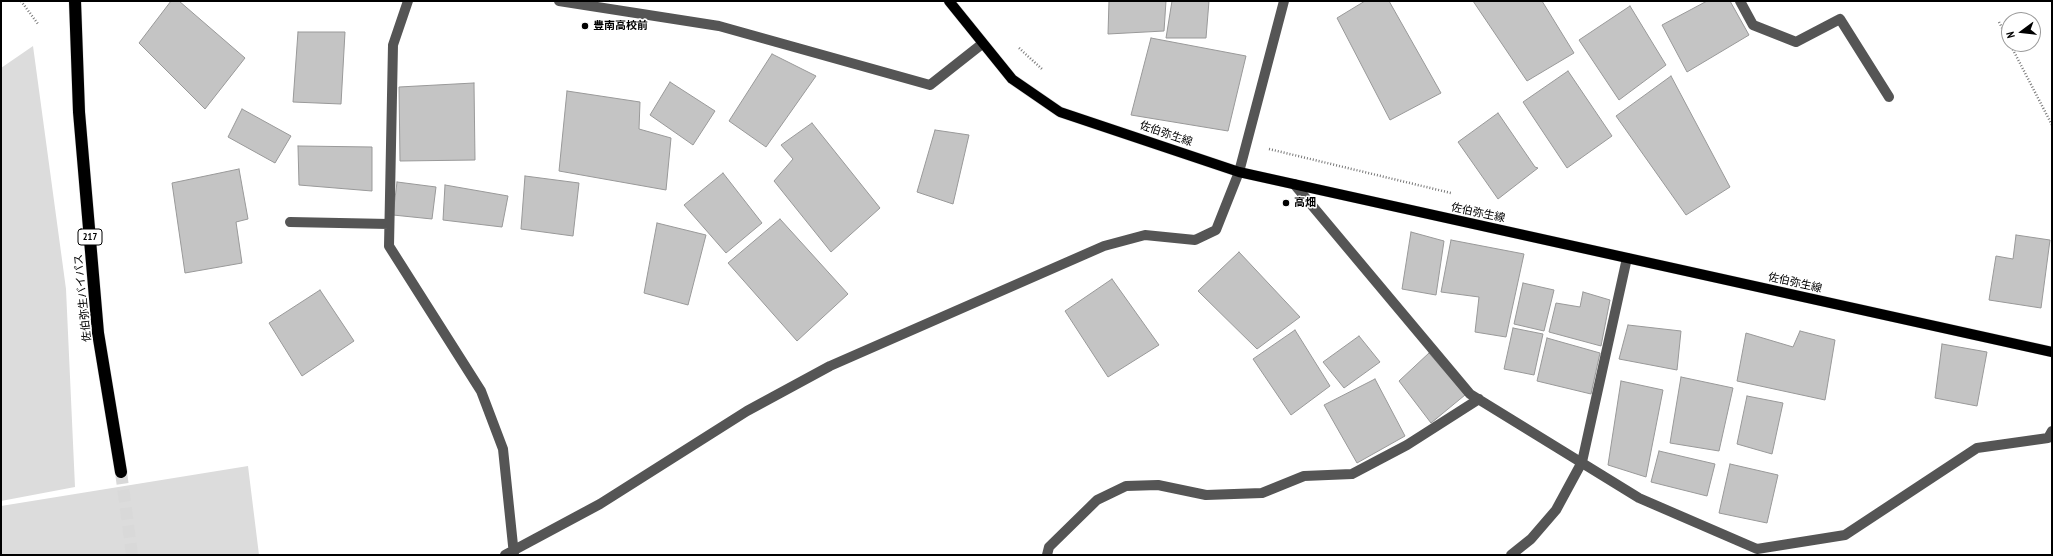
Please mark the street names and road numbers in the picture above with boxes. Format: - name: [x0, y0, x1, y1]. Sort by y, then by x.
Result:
- street label: 佐伯弥生線: [1138, 119, 1194, 149]
- street label: 佐伯弥生線: [1450, 201, 1506, 225]
- road number: 217: [78, 229, 102, 245]
- street label: 佐伯弥生バイパス: [72, 254, 94, 342]
- street label: 佐伯弥生線: [1767, 270, 1823, 296]

